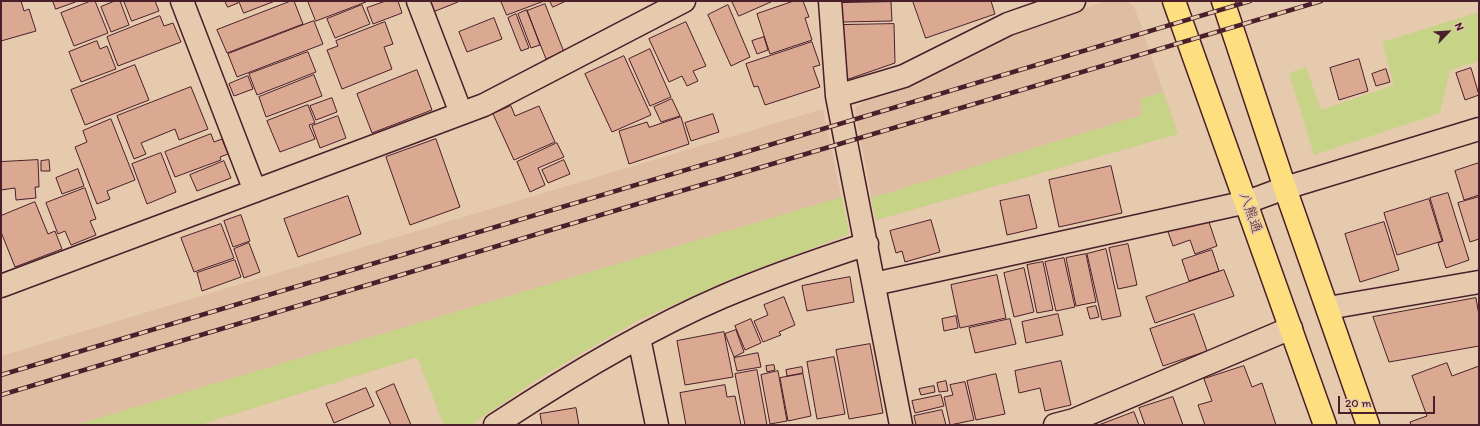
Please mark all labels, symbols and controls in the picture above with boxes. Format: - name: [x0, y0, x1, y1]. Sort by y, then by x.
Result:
- north arrow: [1428, 12, 1468, 52]
- text: N: [1452, 21, 1467, 33]
- street label: 八熊通: [1235, 190, 1265, 236]
- scale bar: [1340, 388, 1437, 414]
- text: 20 m: [1345, 396, 1372, 410]

